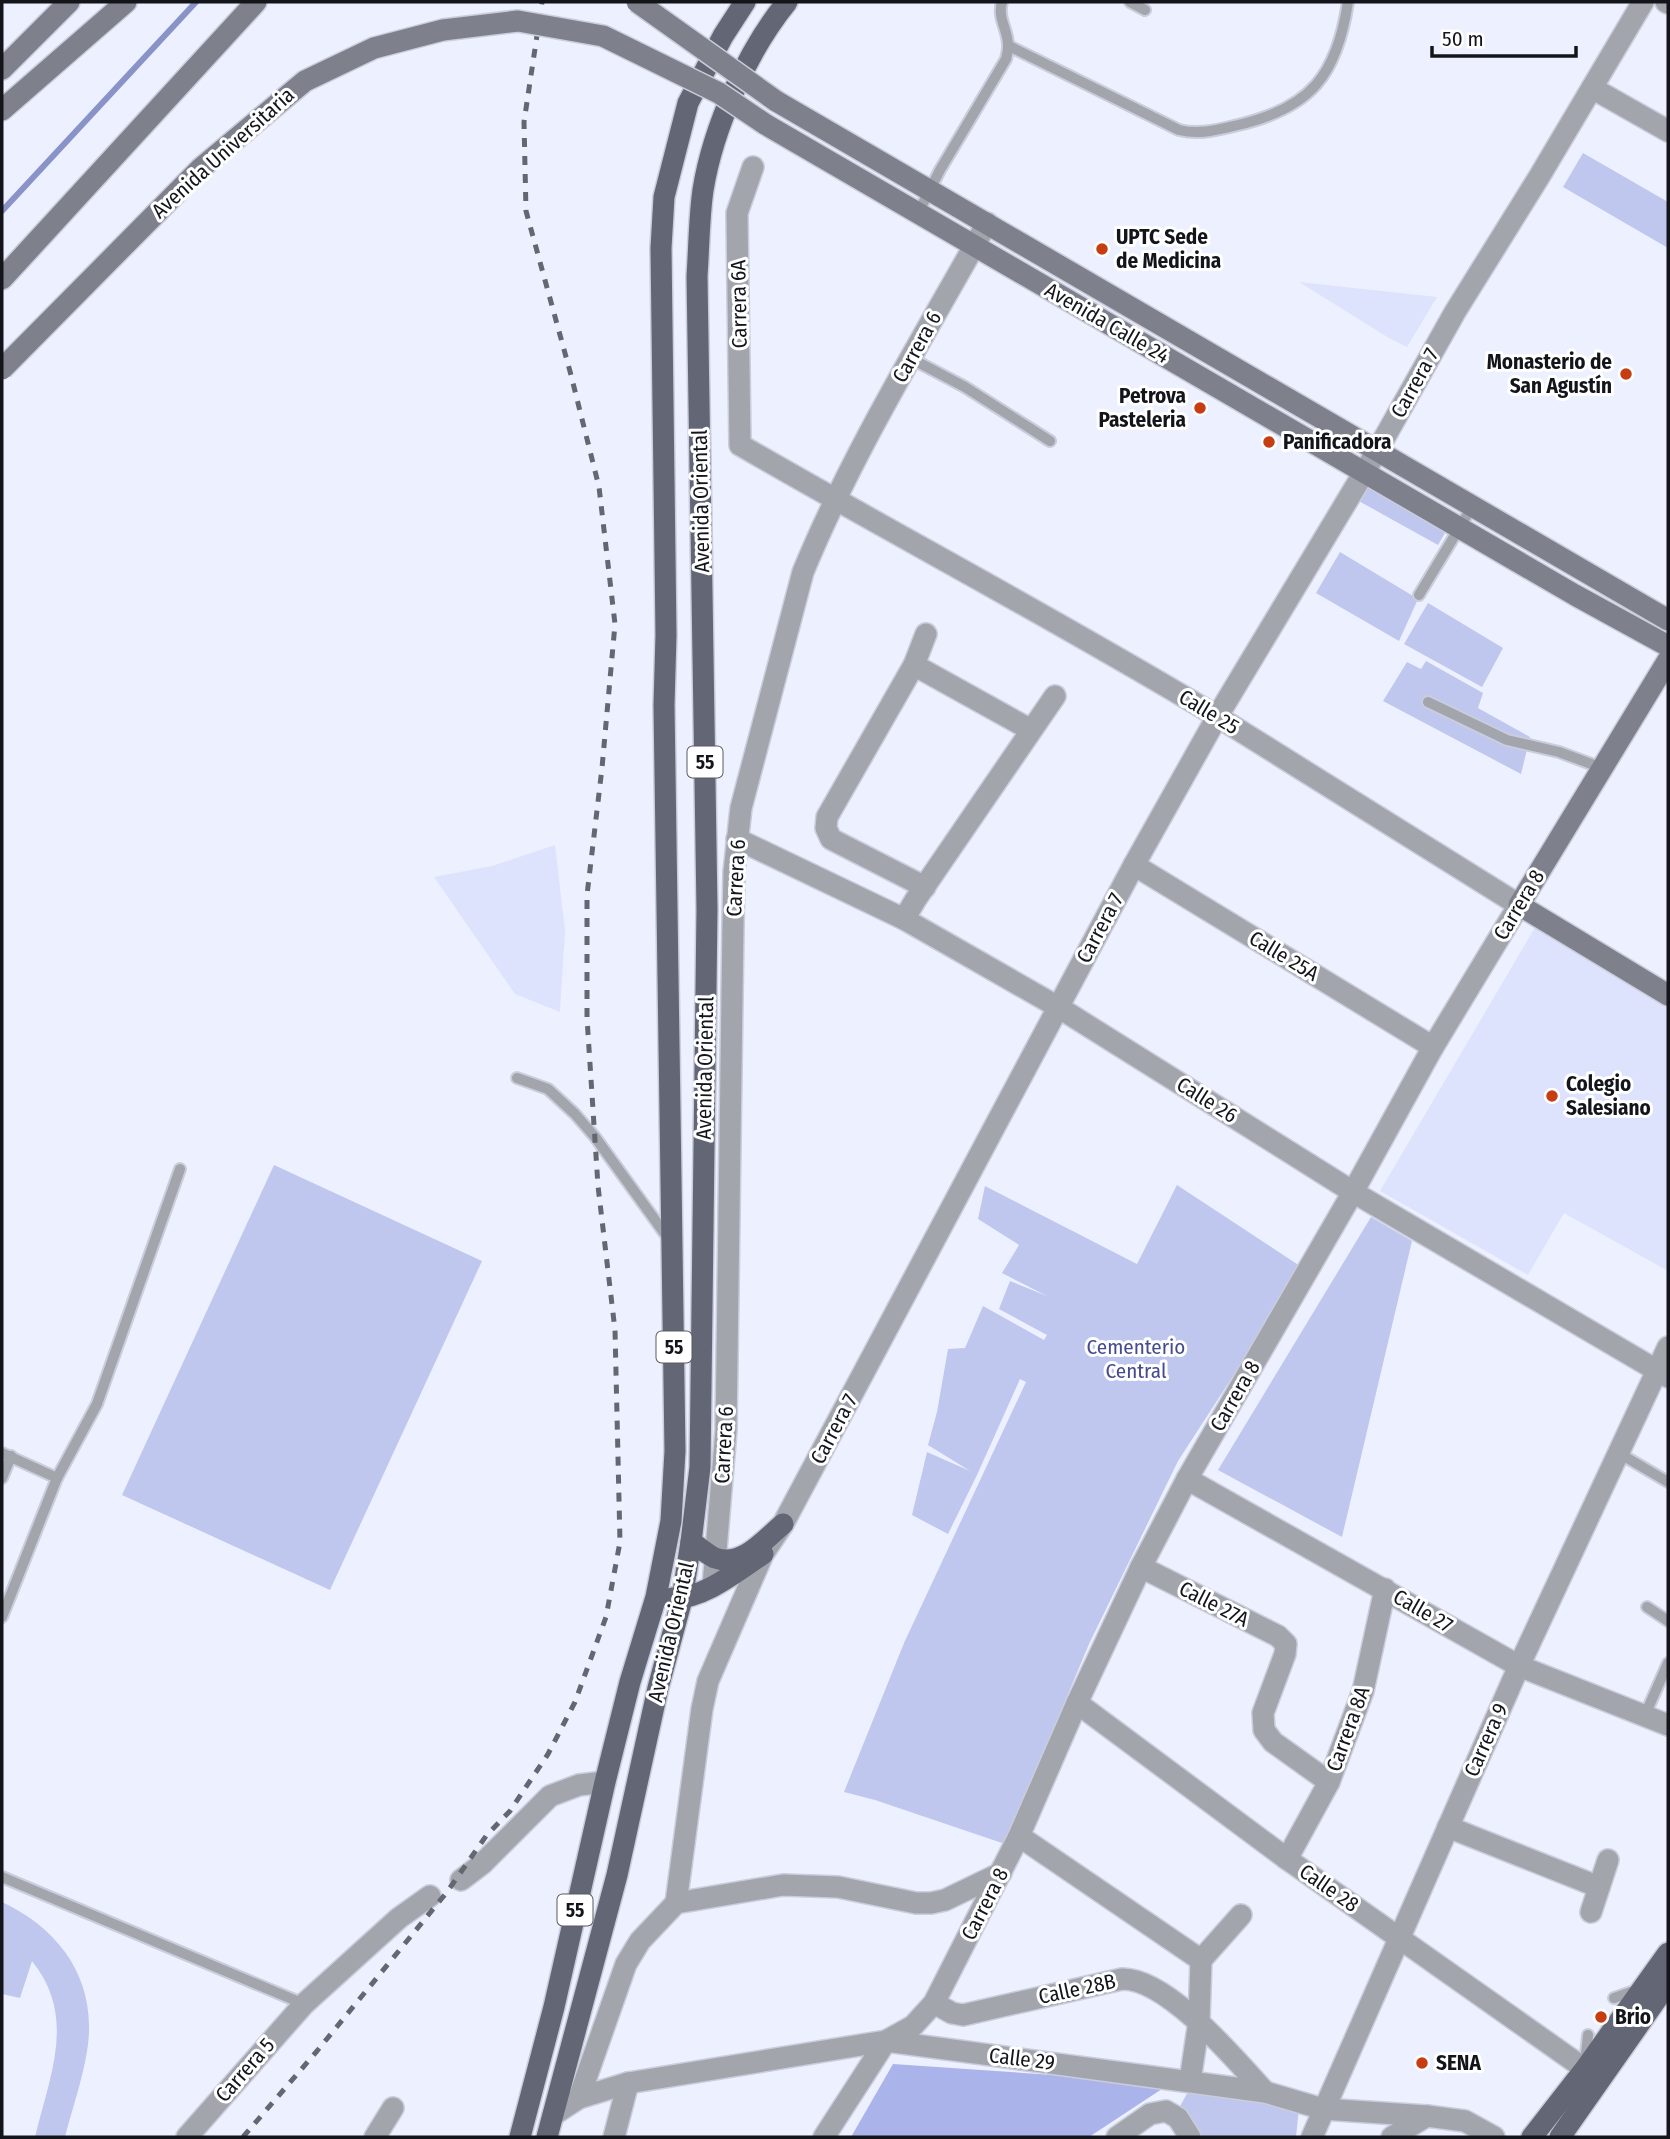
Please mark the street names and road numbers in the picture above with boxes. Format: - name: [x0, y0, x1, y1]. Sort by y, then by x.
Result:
- street label: Avenida Universitaria: [146, 82, 300, 224]
- street label: Carrera 6A: [725, 259, 753, 349]
- street label: Avenida Calle 24: [1040, 277, 1174, 369]
- street label: Carrera 6: [887, 307, 947, 387]
- street label: Carrera 7: [1385, 344, 1445, 422]
- street label: Avenida Oriental: [687, 429, 715, 573]
- street label: Calle 25: [1174, 684, 1244, 740]
- road number: 55: [688, 747, 722, 778]
- street label: Carrera 6: [721, 839, 751, 917]
- street label: Carrera 8: [1488, 865, 1550, 945]
- street label: Carrera 7: [1071, 889, 1129, 967]
- street label: Calle 25A: [1244, 925, 1324, 987]
- street label: Avenida Oriental: [691, 996, 719, 1140]
- street label: Calle 26: [1172, 1071, 1242, 1129]
- road number: 55: [656, 1331, 692, 1362]
- street label: Carrera 8: [1204, 1356, 1266, 1436]
- street label: Carrera 7: [805, 1390, 863, 1468]
- street label: Carrera 6: [709, 1406, 739, 1484]
- street label: Avenida Oriental: [642, 1559, 700, 1705]
- street label: Calle 27A: [1175, 1575, 1253, 1633]
- street label: Calle 27: [1389, 1584, 1457, 1638]
- street label: Carrera 8A: [1321, 1683, 1375, 1775]
- street label: Carrera 9: [1458, 1699, 1514, 1781]
- street label: Calle 28: [1294, 1858, 1364, 1918]
- street label: Carrera 8: [956, 1864, 1014, 1944]
- road number: 55: [558, 1894, 592, 1926]
- street label: Calle 28B: [1036, 1968, 1118, 2010]
- street label: Carrera 5: [210, 2033, 280, 2107]
- street label: Calle 29: [988, 2042, 1056, 2076]

